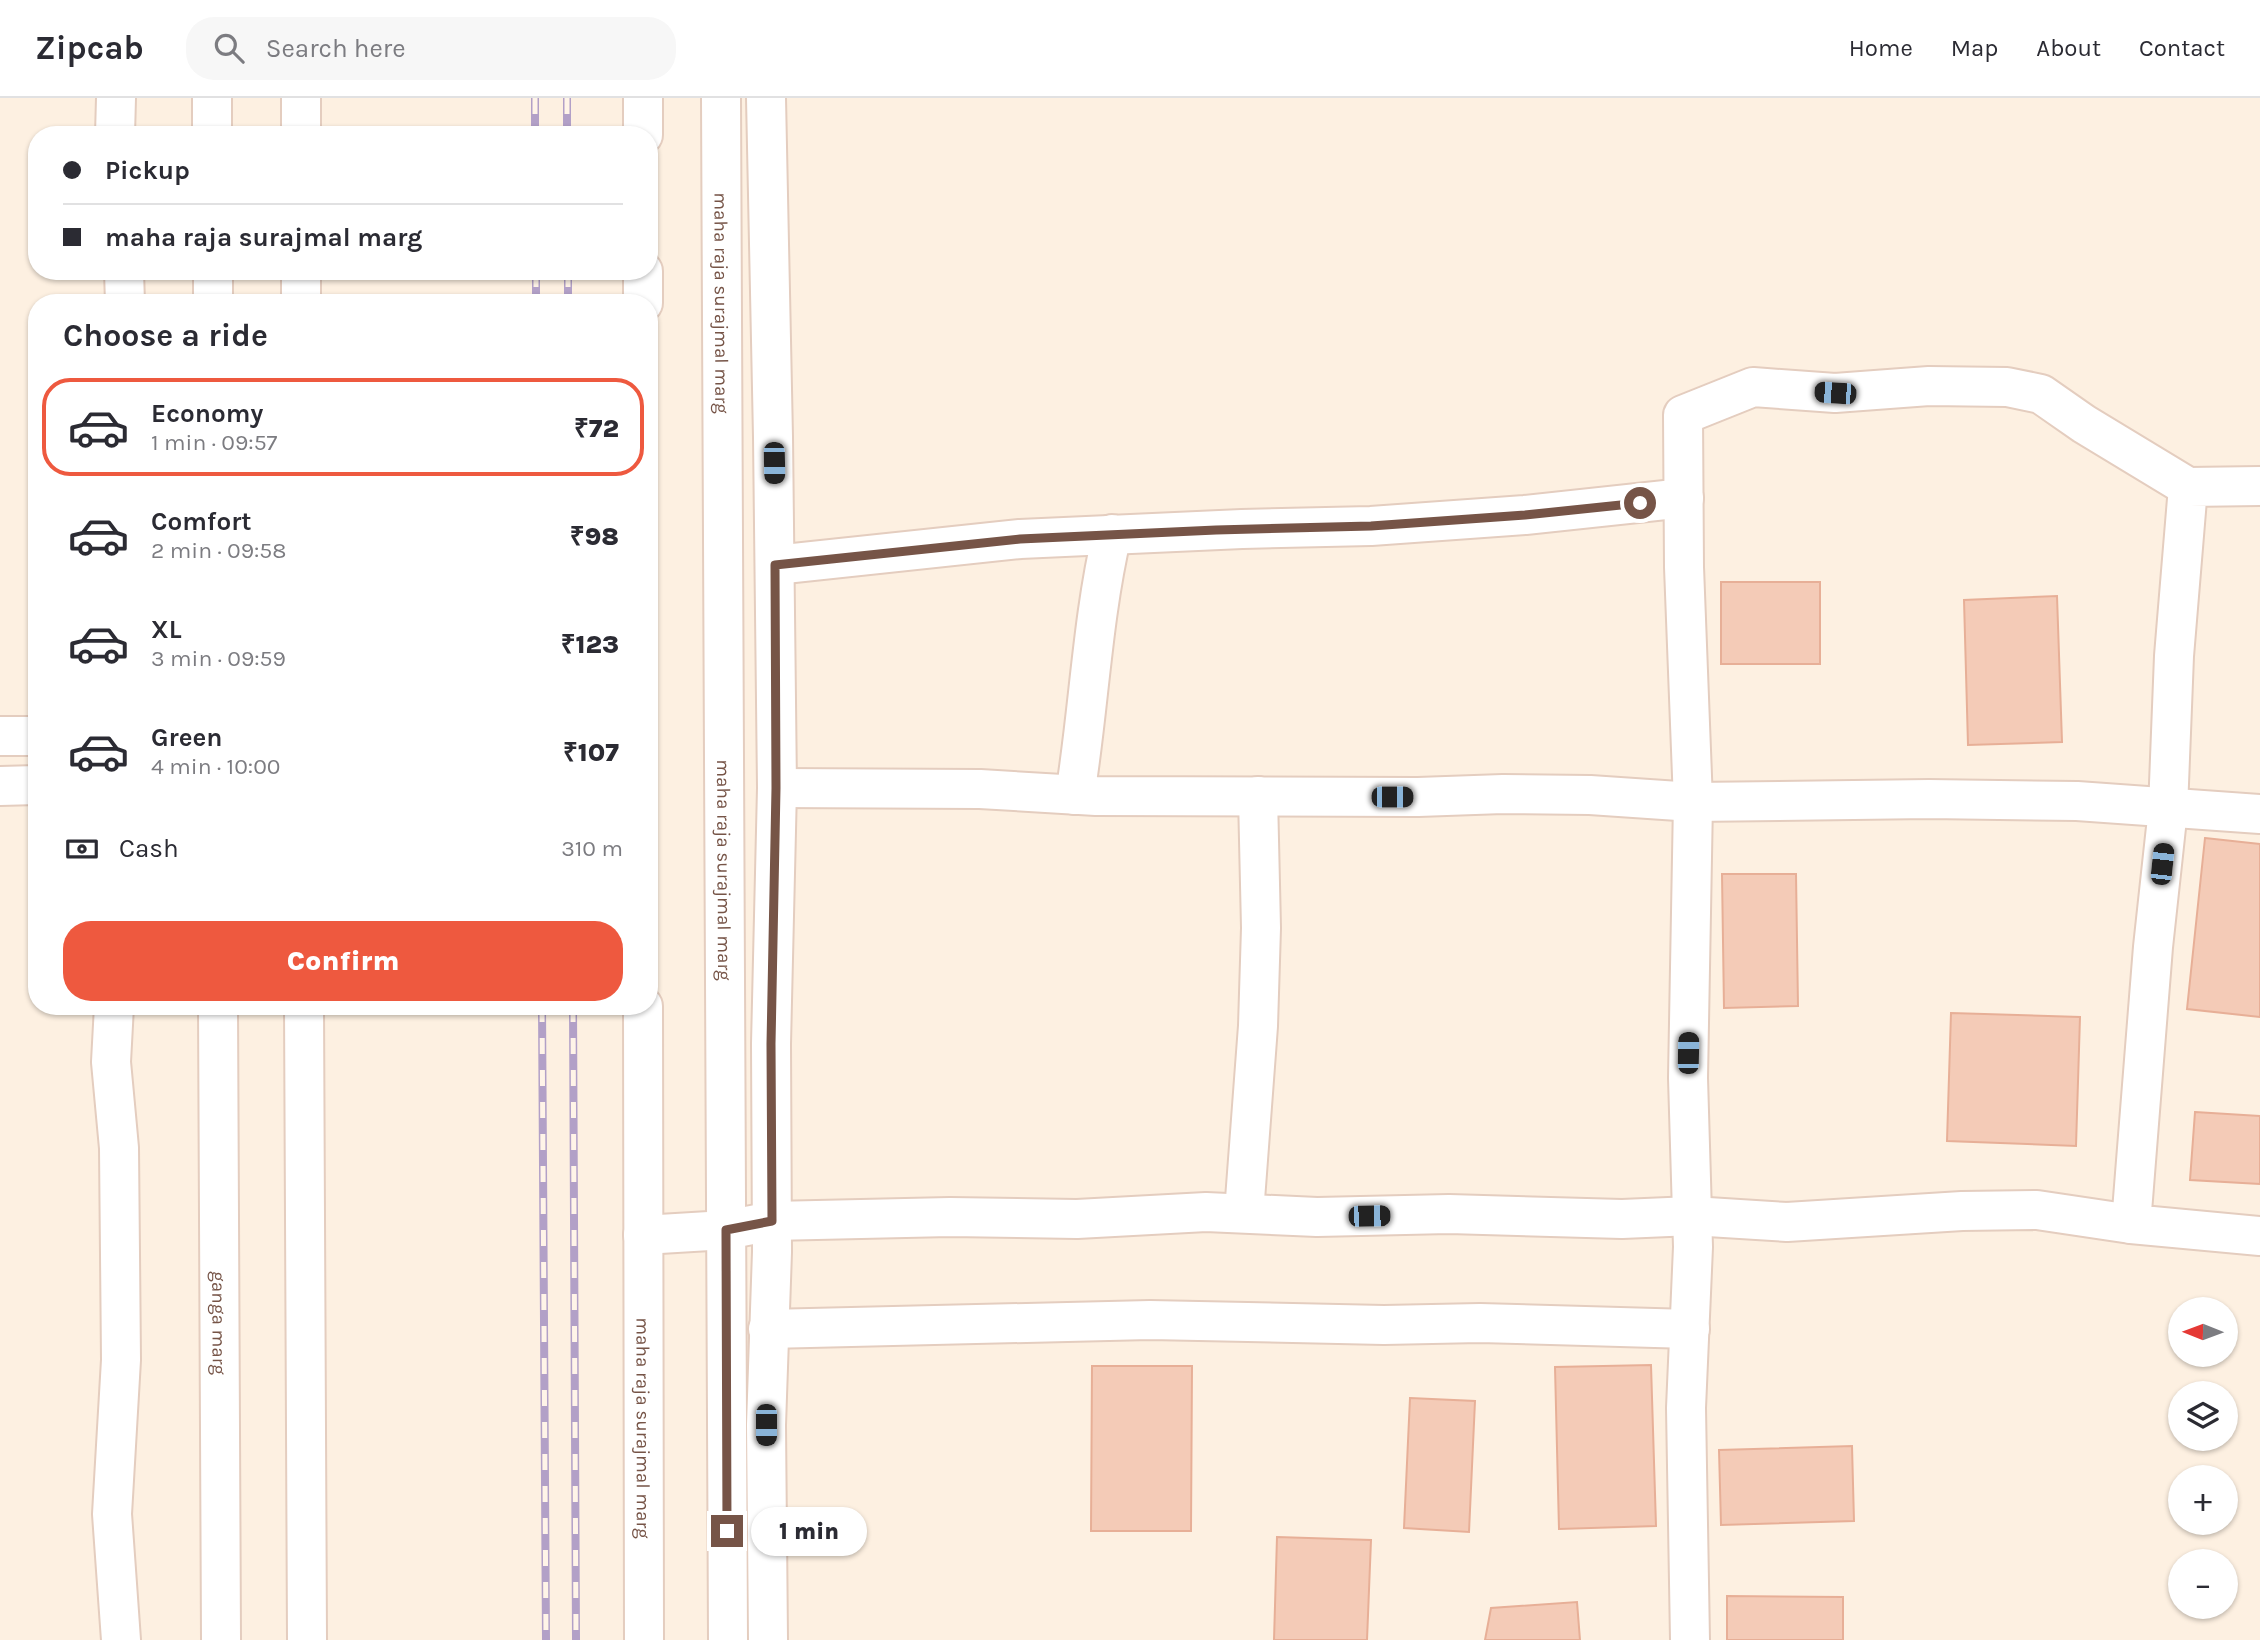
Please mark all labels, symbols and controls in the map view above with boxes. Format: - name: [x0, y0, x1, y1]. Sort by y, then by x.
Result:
- search box: [186, 17, 676, 80]
- text: Zipcab: [35, 29, 144, 67]
- icon: search: [210, 29, 248, 67]
- text: Search here: [266, 33, 406, 64]
- text: Home: [1849, 34, 1913, 62]
- text: Map: [1951, 34, 1998, 62]
- text: About: [2036, 34, 2101, 62]
- text: Contact: [2139, 34, 2225, 62]
- text: Pickup: [105, 155, 190, 186]
- street label: maha raja surajmal marg: [709, 192, 732, 414]
- text: maha raja surajmal marg: [105, 222, 422, 253]
- text: Choose a ride: [63, 317, 268, 354]
- car: [1814, 381, 1857, 405]
- icon: car: [67, 396, 130, 459]
- text: Economy: [151, 398, 263, 429]
- text: ₹72: [574, 413, 619, 444]
- text: 1 min · 09:57: [151, 429, 277, 456]
- car: [764, 442, 785, 484]
- route start: [1624, 487, 1656, 519]
- icon: car: [67, 504, 130, 567]
- text: Comfort: [151, 506, 252, 537]
- text: ₹98: [570, 521, 619, 552]
- text: 2 min · 09:58: [151, 537, 286, 564]
- icon: car: [67, 612, 130, 675]
- text: XL: [151, 614, 182, 645]
- text: ₹123: [561, 629, 619, 660]
- text: 3 min · 09:59: [151, 645, 286, 672]
- icon: car: [67, 720, 130, 783]
- text: Green: [151, 722, 223, 753]
- text: ₹107: [563, 737, 619, 768]
- text: 4 min · 10:00: [151, 753, 280, 780]
- street label: maha raja surajmal marg: [712, 759, 735, 981]
- car: [1372, 787, 1414, 808]
- icon: cash: [63, 830, 101, 868]
- text: Cash: [119, 833, 179, 864]
- text: 310 m: [561, 835, 623, 862]
- car: [2150, 842, 2175, 886]
- button: Confirm: [63, 921, 623, 1001]
- car: [1678, 1032, 1699, 1074]
- car: [1348, 1205, 1391, 1227]
- street label: ganga marg: [207, 1271, 230, 1375]
- north arrow: [2168, 1297, 2238, 1367]
- map controls: [2168, 1297, 2238, 1619]
- street label: maha raja surajmal marg: [631, 1317, 654, 1539]
- button: layers: [2168, 1381, 2238, 1451]
- car: [756, 1404, 777, 1446]
- button: +: [2168, 1465, 2238, 1535]
- callout: 1 min: [752, 1506, 867, 1556]
- route end: [711, 1515, 743, 1547]
- text: 1 min: [779, 1518, 839, 1545]
- button: −: [2168, 1549, 2238, 1619]

